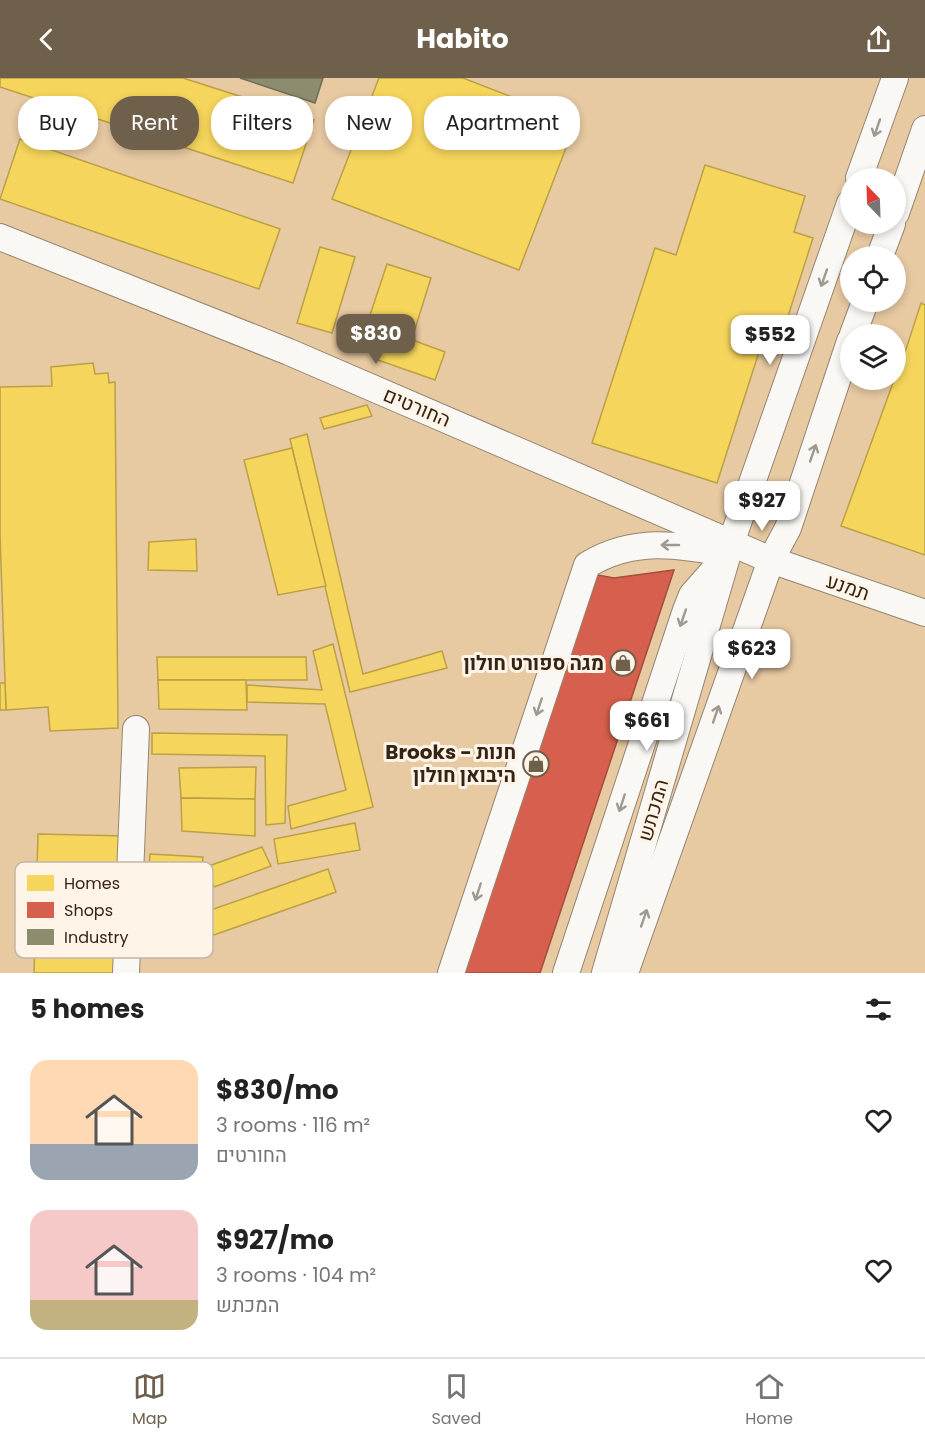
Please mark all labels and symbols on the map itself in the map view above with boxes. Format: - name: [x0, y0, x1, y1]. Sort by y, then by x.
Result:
- one-way arrow: [870, 118, 881, 137]
- north arrow: [840, 168, 906, 234]
- one-way arrow: [818, 269, 829, 287]
- pin: $830: [340, 314, 412, 365]
- pin: $552: [734, 315, 806, 366]
- street label: החורטים: [379, 380, 455, 434]
- one-way arrow: [808, 444, 819, 463]
- pin: $927: [726, 481, 798, 532]
- one-way arrow: [661, 539, 681, 551]
- street label: תמנע: [823, 567, 873, 607]
- one-way arrow: [677, 608, 688, 627]
- pin: $623: [716, 629, 788, 680]
- shop icon: מגה ספורט חולון: [608, 648, 638, 678]
- place label: מגה ספורט חולון: [463, 649, 604, 677]
- one-way arrow: [533, 697, 544, 716]
- pin: $661: [611, 701, 683, 752]
- one-way arrow: [712, 705, 723, 724]
- place label: Brooks - חנות היבואן חולון: [385, 738, 516, 789]
- shop icon: Brooks - חנות היבואן חולון: [521, 749, 551, 779]
- street label: המכתש: [631, 776, 675, 844]
- one-way arrow: [616, 793, 627, 812]
- legend: [15, 862, 213, 958]
- text: Homes: [64, 872, 120, 895]
- one-way arrow: [471, 882, 482, 901]
- text: Shops: [64, 899, 113, 922]
- one-way arrow: [640, 909, 651, 928]
- text: Industry: [64, 926, 128, 949]

